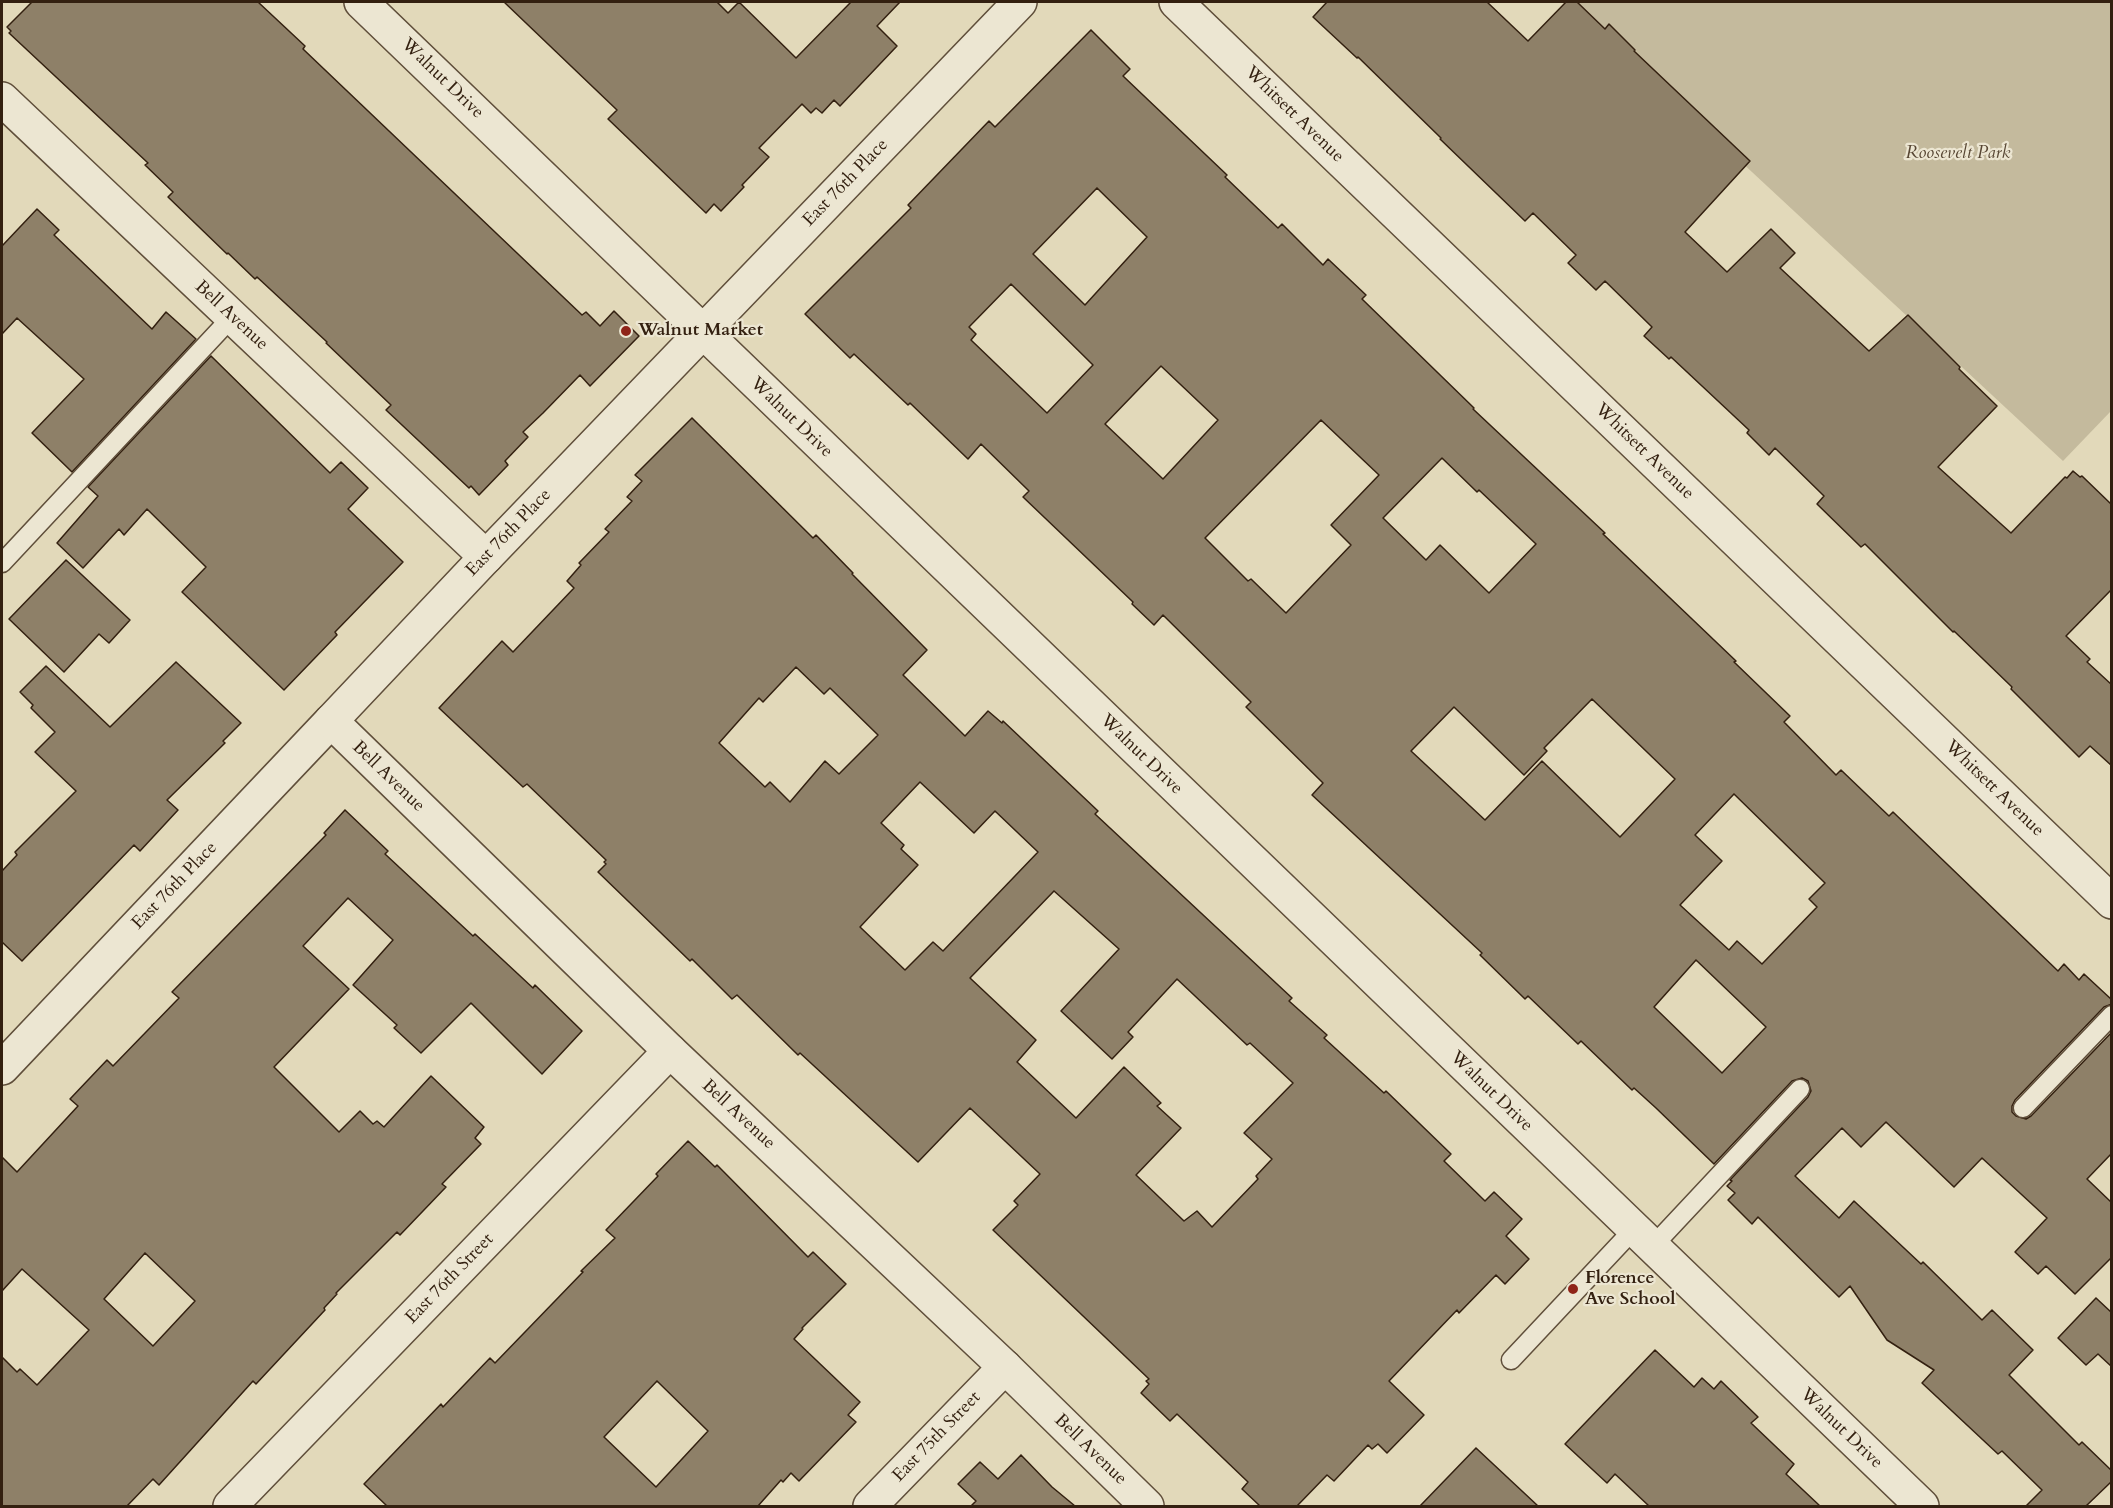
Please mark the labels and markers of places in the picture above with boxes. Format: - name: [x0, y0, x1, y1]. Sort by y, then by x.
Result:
- place label: Walnut Market: [638, 320, 763, 342]
- marker: Walnut Market: [619, 324, 633, 338]
- place label: Florence Ave School: [1585, 1268, 1676, 1310]
- marker: Florence Ave School: [1566, 1282, 1580, 1296]

